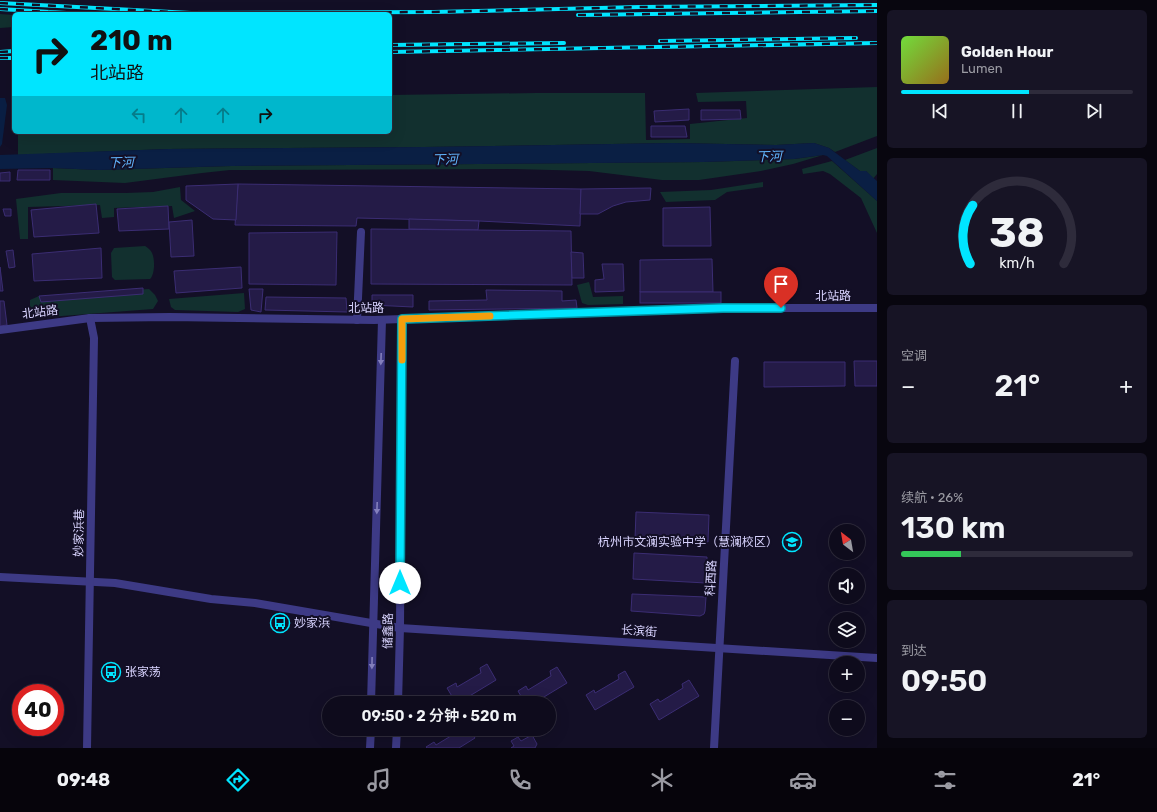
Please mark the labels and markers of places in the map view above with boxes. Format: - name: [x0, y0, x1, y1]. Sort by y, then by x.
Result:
- pin: [764, 267, 798, 308]
- school or university icon: 杭州市文澜实验中学（慧澜校区）: [781, 531, 803, 553]
- place label: 杭州市文澜实验中学（慧澜校区）: [598, 535, 778, 549]
- bus stop icon: 妙家浜: [269, 612, 291, 634]
- place label: 妙家浜: [294, 616, 330, 630]
- bus stop icon: 张家荡: [100, 661, 122, 683]
- place label: 张家荡: [125, 665, 161, 679]

